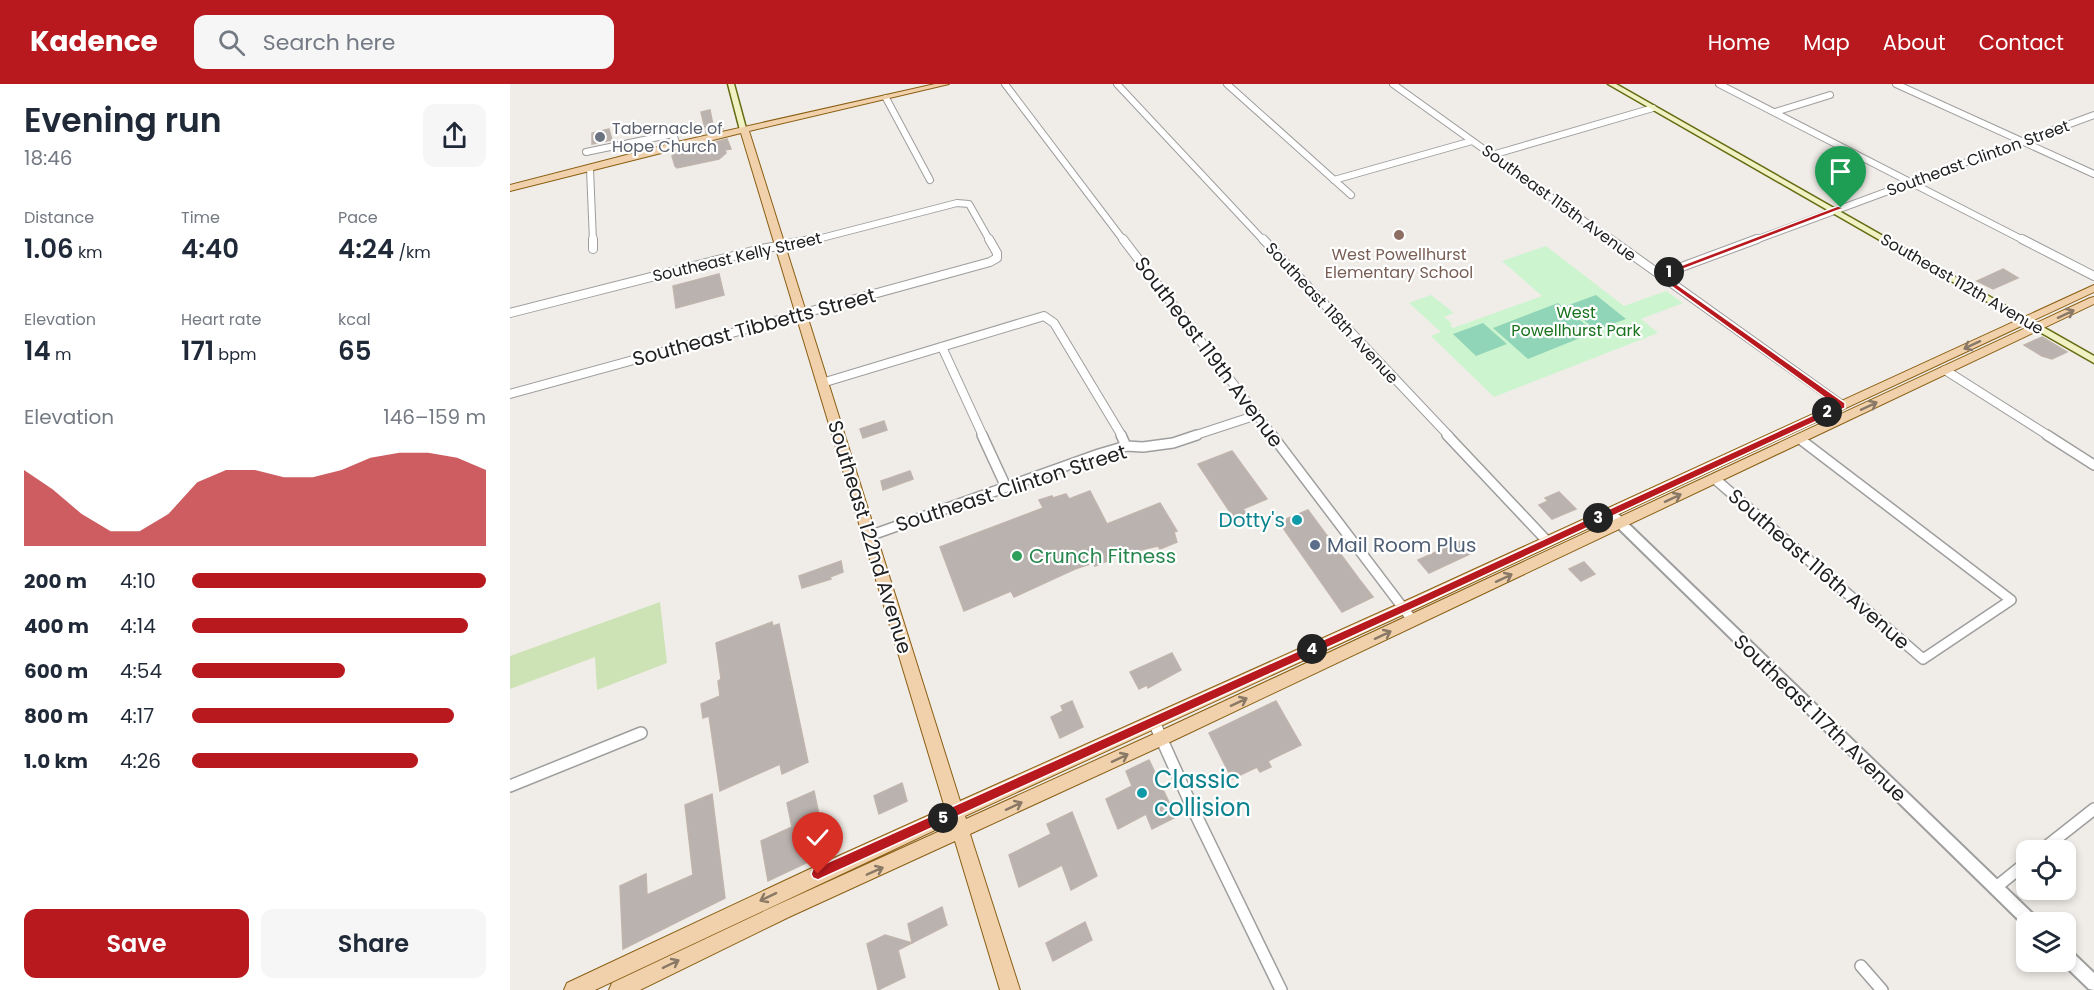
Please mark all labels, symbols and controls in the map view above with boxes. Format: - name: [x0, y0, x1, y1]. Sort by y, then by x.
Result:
- search box: [194, 15, 614, 69]
- text: Kadence: [30, 22, 158, 61]
- icon: search: [215, 26, 248, 59]
- text: Search here: [263, 27, 395, 58]
- text: Home: [1708, 28, 1770, 57]
- text: Map: [1803, 28, 1850, 57]
- text: About: [1883, 28, 1946, 57]
- text: Contact: [1979, 28, 2064, 57]
- text: Evening run: [24, 97, 222, 144]
- button: share: [423, 104, 486, 167]
- street label: Southeast Clinton Street: [1883, 114, 2073, 202]
- place label: Tabernacle of Hope Church: [612, 117, 723, 158]
- marker: Tabernacle of Hope Church: [593, 130, 607, 144]
- street label: Southeast 115th Avenue: [1477, 139, 1641, 267]
- text: 18:46: [24, 144, 73, 172]
- pin: [1815, 146, 1866, 208]
- icon: arrive: [1824, 155, 1857, 188]
- text: Distance: [24, 206, 94, 229]
- text: Time: [181, 206, 220, 229]
- text: Pace: [338, 206, 378, 229]
- street label: Southeast Kelly Street: [650, 226, 824, 288]
- marker: West Powellhurst Elementary School: [1392, 228, 1406, 242]
- street label: Southeast 112th Avenue: [1876, 228, 2048, 340]
- text: 1.06: [24, 231, 74, 267]
- text: 4:40: [181, 231, 239, 267]
- text: 4:24: [338, 231, 394, 267]
- street label: Southeast 118th Avenue: [1260, 237, 1404, 389]
- text: km: [74, 241, 103, 264]
- text: /km: [394, 241, 431, 264]
- place label: West Powellhurst Elementary School: [1325, 243, 1473, 284]
- street label: Southeast 119th Avenue: [1128, 251, 1290, 453]
- pin: 1: [1654, 257, 1684, 287]
- text: 1: [1666, 260, 1672, 283]
- street label: Southeast Tibbetts Street: [629, 281, 879, 373]
- park label: West Powellhurst Park: [1511, 301, 1642, 342]
- one-way arrow: [2056, 307, 2074, 319]
- text: Elevation: [24, 308, 96, 331]
- text: Heart rate: [181, 308, 261, 331]
- text: kcal: [338, 308, 371, 331]
- text: 14: [24, 333, 51, 369]
- text: 171: [181, 333, 214, 369]
- text: 65: [338, 333, 371, 369]
- one-way arrow: [1963, 340, 1981, 352]
- text: m: [51, 343, 71, 366]
- text: bpm: [214, 343, 256, 366]
- pin: 2: [1812, 397, 1842, 427]
- text: 2: [1822, 400, 1832, 423]
- one-way arrow: [1859, 400, 1877, 412]
- text: Elevation: [24, 403, 114, 431]
- text: 146–159 m: [383, 403, 486, 431]
- street label: Southeast 122nd Avenue: [821, 417, 919, 657]
- street label: Southeast Clinton Street: [892, 437, 1130, 539]
- street label: Southeast 116th Avenue: [1722, 482, 1916, 656]
- one-way arrow: [1664, 492, 1682, 504]
- pin: 3: [1583, 503, 1613, 533]
- place label: Dotty's: [1219, 506, 1285, 534]
- text: 3: [1593, 506, 1603, 529]
- marker: Dotty's: [1290, 513, 1304, 527]
- place label: Mail Room Plus: [1327, 531, 1476, 559]
- marker: Mail Room Plus: [1308, 538, 1322, 552]
- place label: Crunch Fitness: [1029, 542, 1176, 570]
- marker: Crunch Fitness: [1010, 549, 1024, 563]
- text: 200 m: [24, 567, 87, 595]
- text: 4:10: [120, 567, 156, 595]
- one-way arrow: [1494, 572, 1512, 583]
- text: 400 m: [24, 612, 89, 640]
- text: 4:14: [120, 612, 156, 640]
- one-way arrow: [1373, 628, 1391, 640]
- street label: Southeast 117th Avenue: [1727, 628, 1913, 808]
- pin: 4: [1297, 634, 1327, 664]
- text: 4: [1307, 637, 1317, 660]
- text: 600 m: [24, 657, 88, 685]
- text: 4:54: [120, 657, 162, 685]
- one-way arrow: [1229, 696, 1247, 708]
- text: 800 m: [24, 702, 88, 730]
- text: 4:17: [120, 702, 154, 730]
- text: 1.0 km: [24, 747, 88, 775]
- text: 4:26: [120, 747, 161, 775]
- one-way arrow: [1110, 751, 1128, 763]
- place label: Classic collision: [1154, 763, 1251, 824]
- marker: Classic collision: [1135, 786, 1149, 800]
- one-way arrow: [1004, 800, 1022, 812]
- pin: 5: [928, 803, 958, 833]
- text: 5: [938, 806, 948, 829]
- pin: [792, 812, 843, 874]
- icon: check: [801, 821, 834, 854]
- map controls: [2016, 840, 2076, 972]
- button: locate: [2016, 840, 2076, 900]
- one-way arrow: [865, 864, 883, 876]
- one-way arrow: [760, 892, 778, 904]
- button: Save: [24, 909, 249, 978]
- button: Share: [261, 909, 486, 978]
- button: layers: [2016, 912, 2076, 972]
- one-way arrow: [662, 958, 680, 970]

